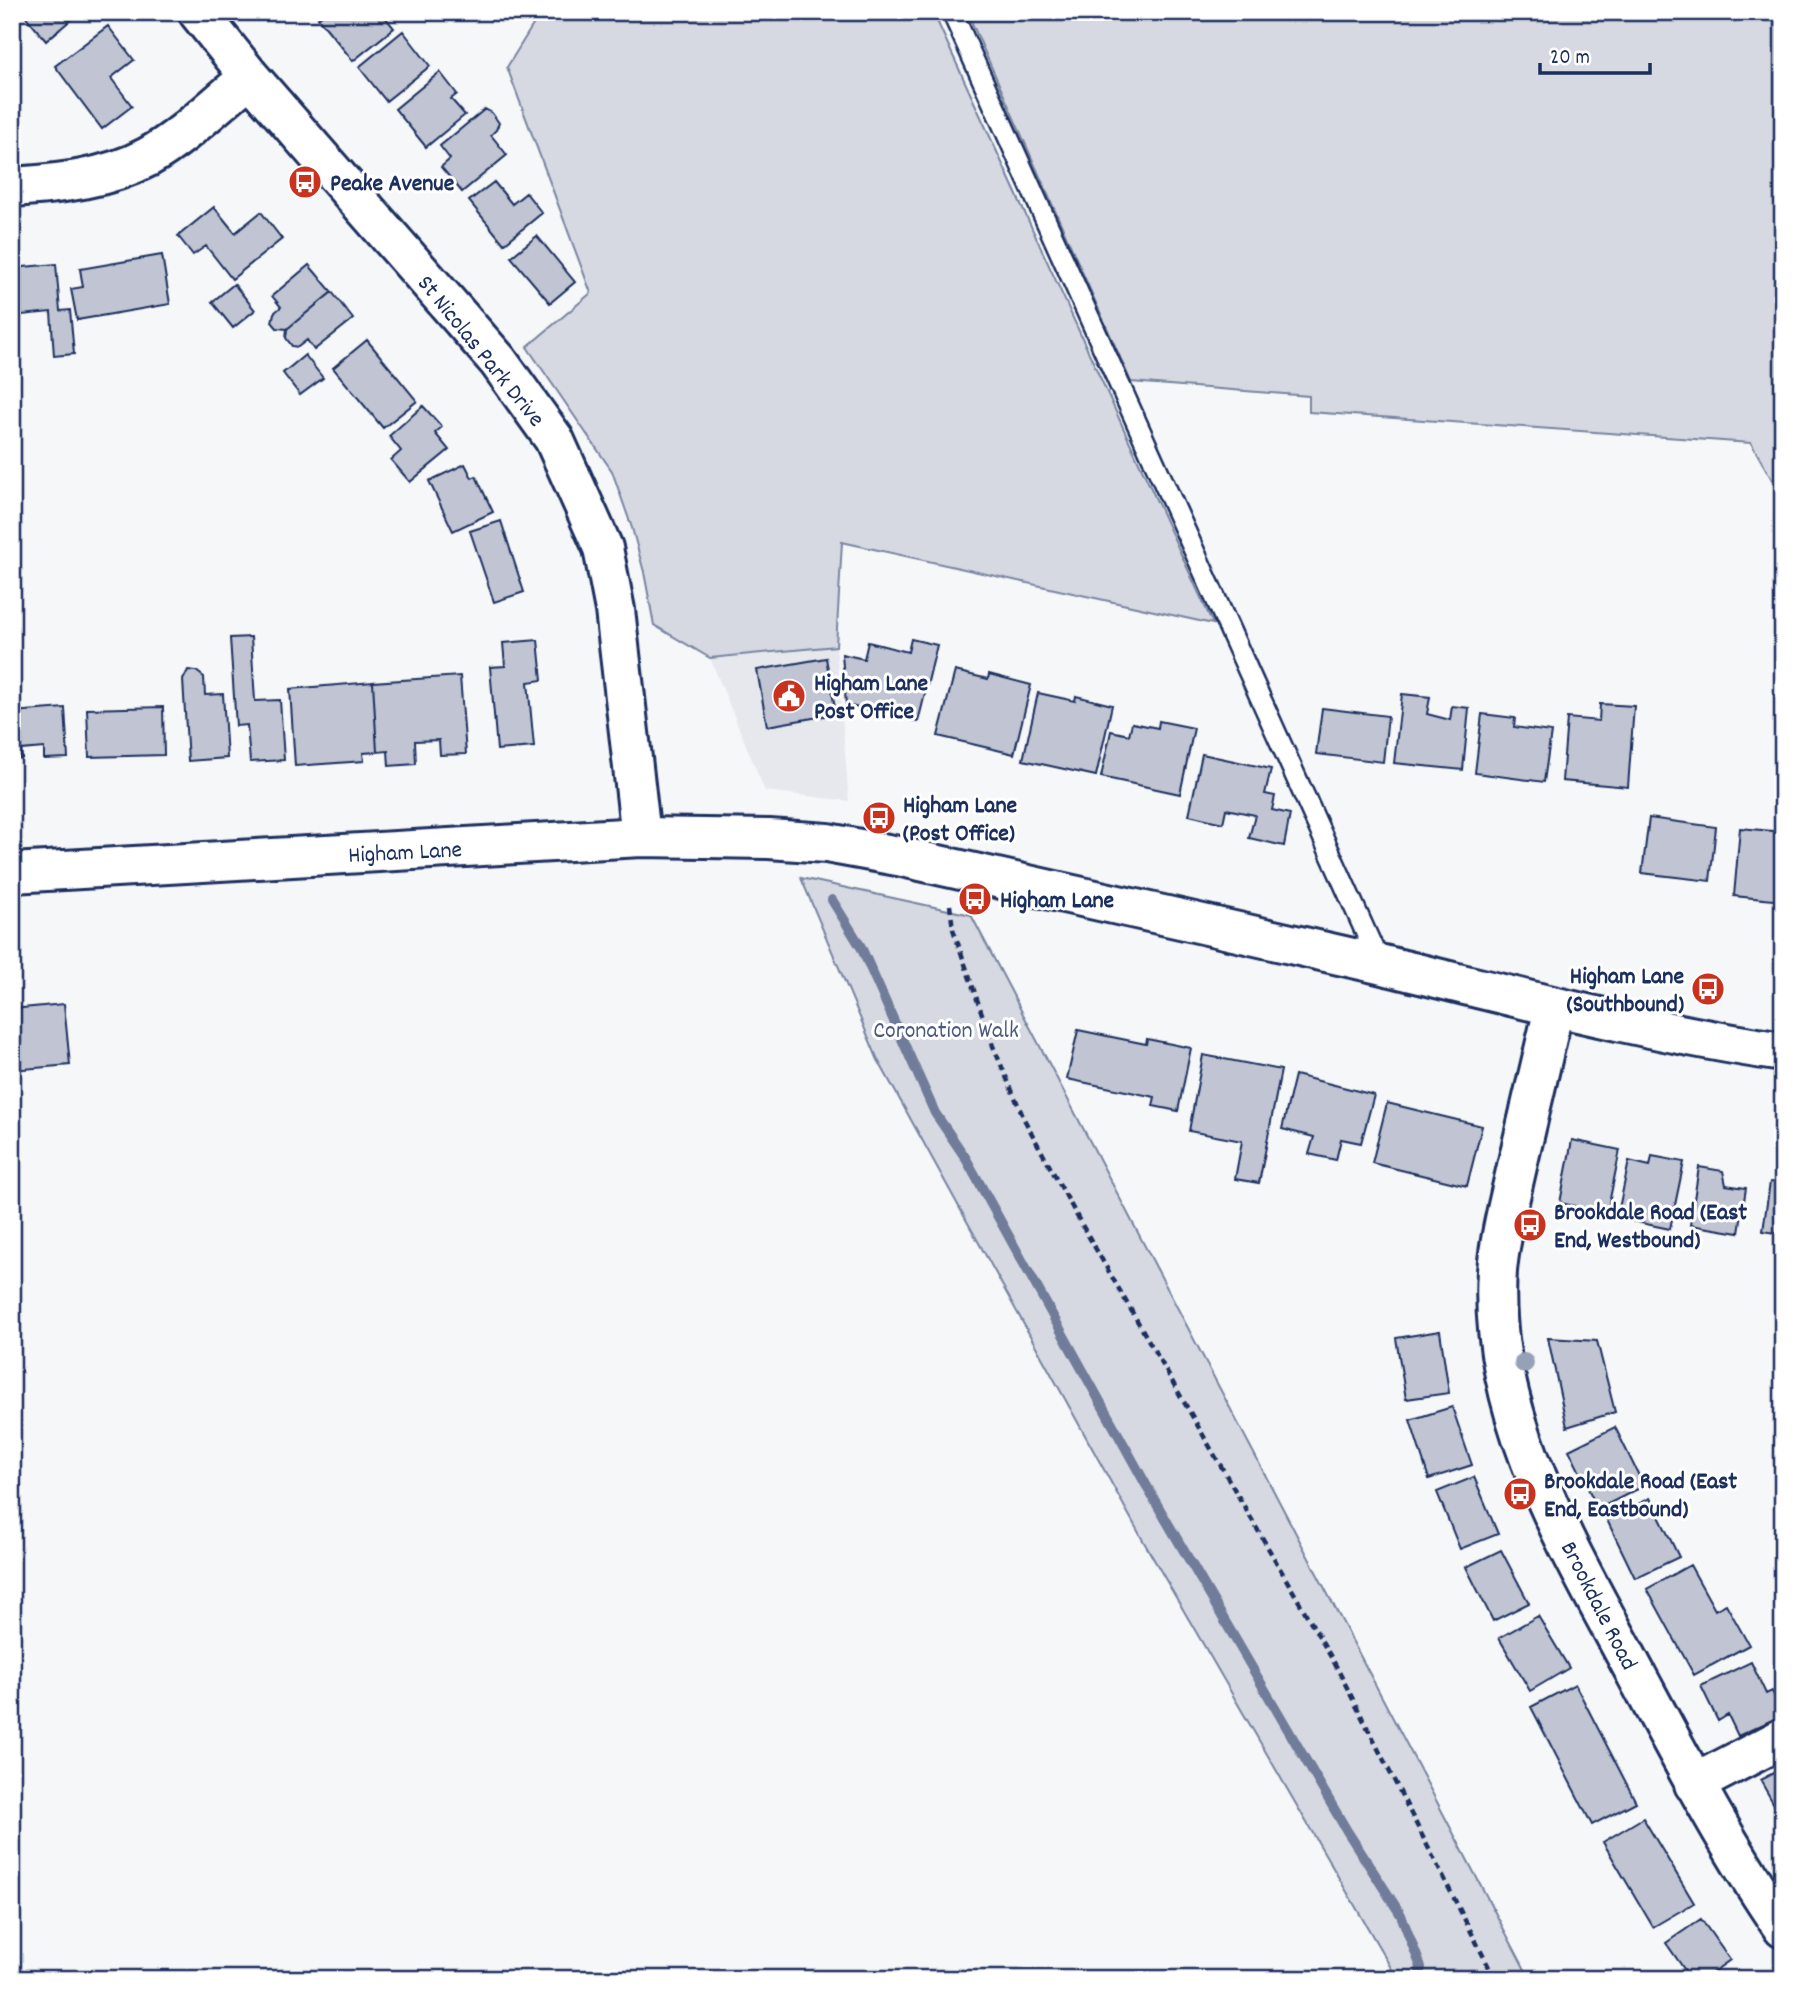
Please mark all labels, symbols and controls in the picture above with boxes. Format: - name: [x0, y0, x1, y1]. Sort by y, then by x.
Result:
- scale bar: [1540, 32, 1650, 76]
- text: 20 m: [1550, 44, 1590, 74]
- bus stop icon: Peake Avenue: [286, 163, 324, 201]
- place label: Peake Avenue: [330, 168, 455, 202]
- street label: St Nicolas Park Drive: [408, 269, 552, 435]
- place label: Higham Lane Post Office: [814, 668, 929, 730]
- public building icon: Higham Lane Post Office: [770, 677, 808, 715]
- place label: Higham Lane (Post Office): [903, 790, 1018, 852]
- bus stop icon: Higham Lane (Post Office): [860, 799, 898, 837]
- street label: Higham Lane: [347, 834, 463, 874]
- bus stop icon: Higham Lane: [956, 880, 994, 918]
- place label: Higham Lane: [1000, 885, 1115, 919]
- place label: Higham Lane (Southbound): [1567, 961, 1684, 1023]
- bus stop icon: Higham Lane (Southbound): [1689, 970, 1727, 1008]
- park label: Coronation Walk: [873, 1015, 1019, 1049]
- place label: Brookdale Road (East End, Westbound): [1554, 1197, 1747, 1259]
- bus stop icon: Brookdale Road (East End, Westbound): [1511, 1206, 1549, 1244]
- place label: Brookdale Road (East End, Eastbound): [1544, 1466, 1737, 1528]
- bus stop icon: Brookdale Road (East End, Eastbound): [1501, 1475, 1539, 1513]
- street label: Brookdale Road: [1550, 1536, 1644, 1677]

